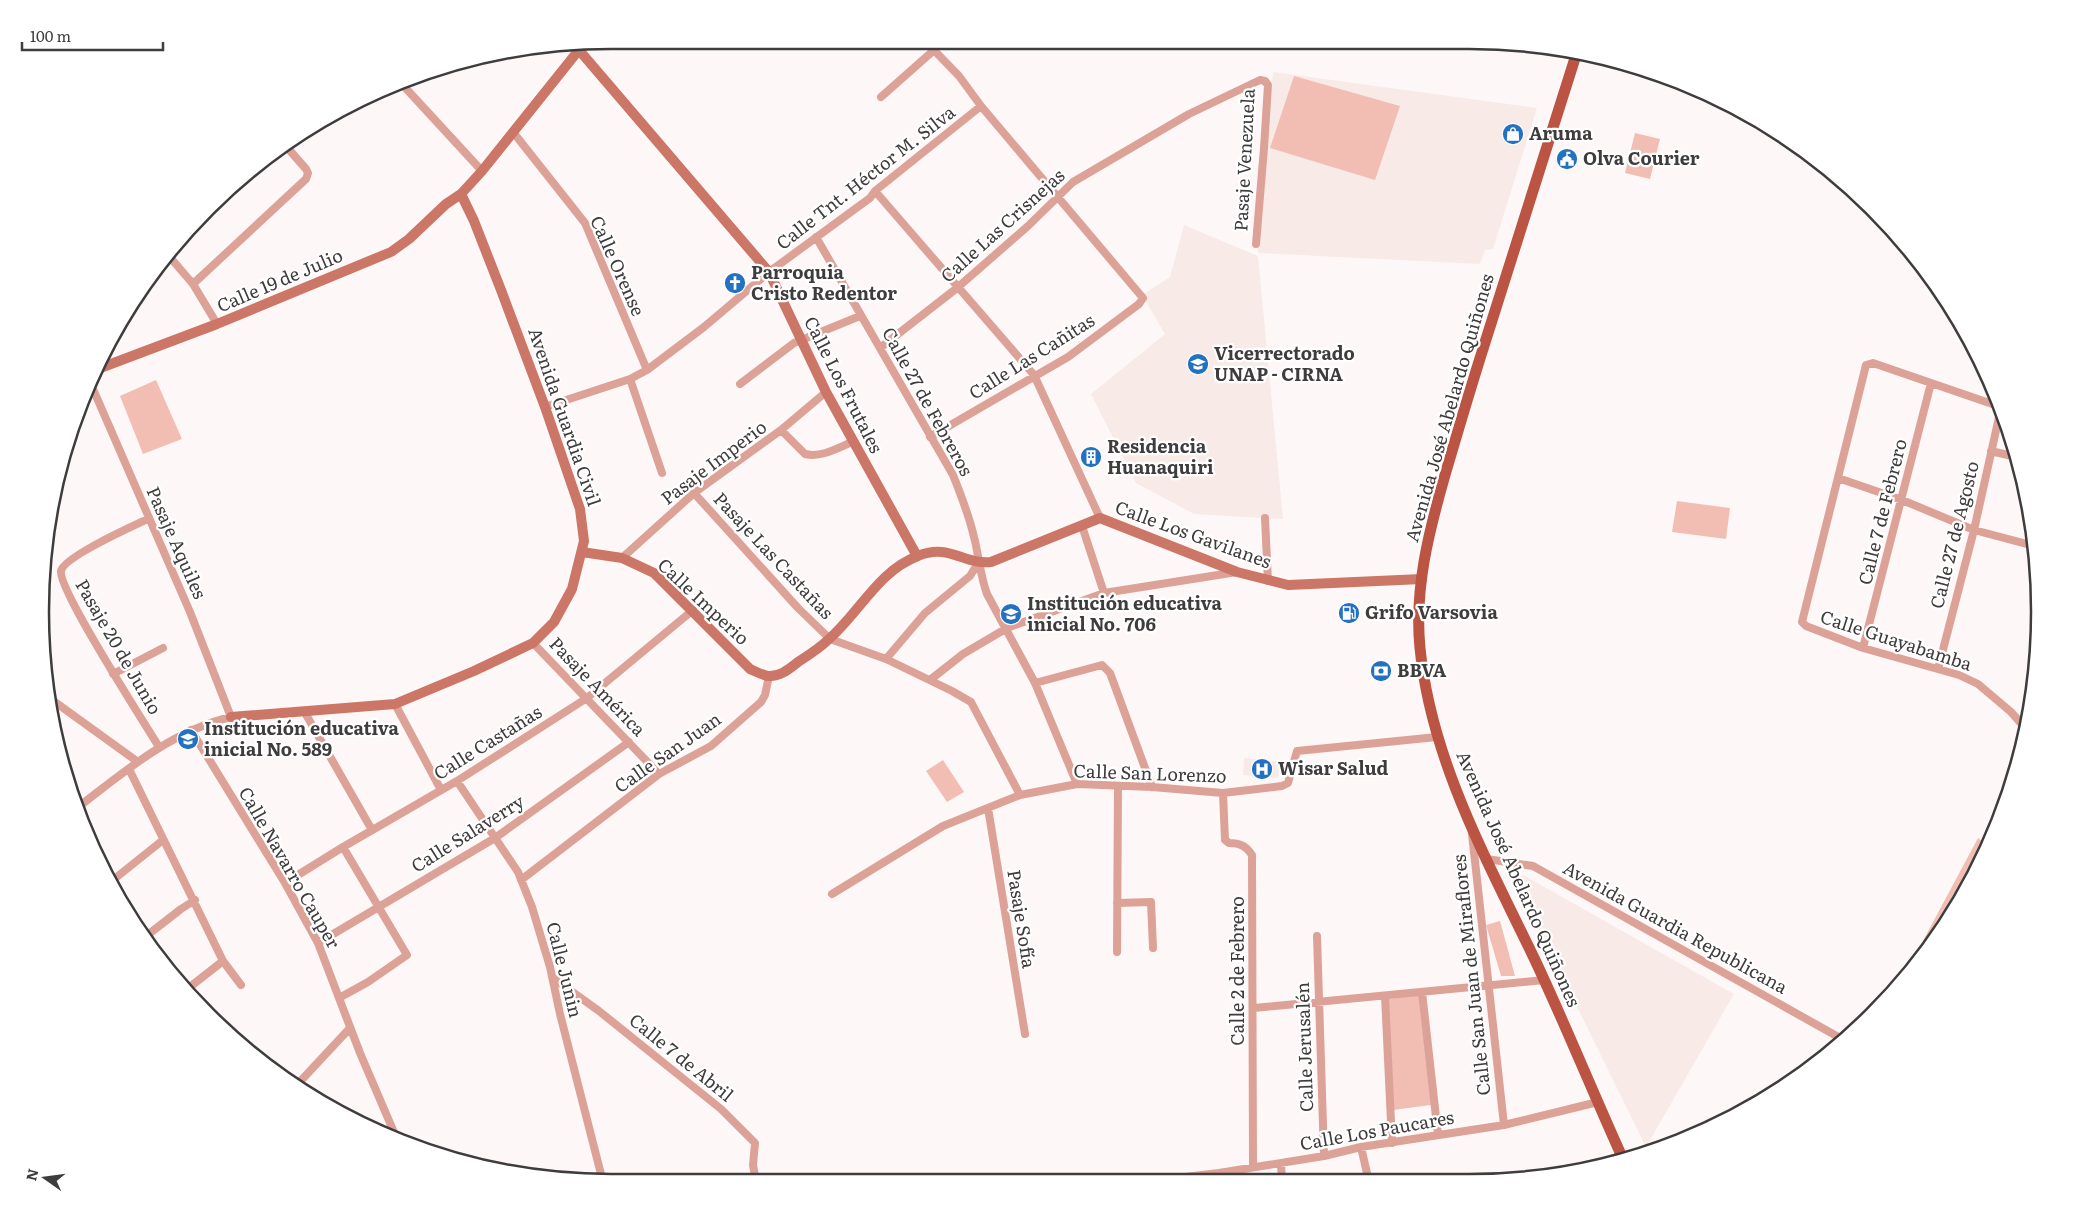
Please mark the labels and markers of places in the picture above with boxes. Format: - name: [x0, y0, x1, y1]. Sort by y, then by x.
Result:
- place label: Aruma: [1529, 119, 1593, 146]
- shop icon: Aruma: [1501, 122, 1525, 146]
- place label: Olva Courier: [1583, 144, 1700, 171]
- public building icon: Olva Courier: [1555, 147, 1579, 171]
- place label: Parroquia Cristo Redentor: [751, 258, 897, 306]
- church icon: Parroquia Cristo Redentor: [723, 271, 747, 295]
- place label: Vicerrectorado UNAP - CIRNA: [1214, 339, 1355, 387]
- school or university icon: Vicerrectorado UNAP - CIRNA: [1186, 352, 1210, 376]
- place label: Residencia Huanaquiri: [1107, 432, 1214, 480]
- building icon: Residencia Huanaquiri: [1079, 445, 1103, 469]
- place label: Institución educativa inicial No. 706: [1027, 589, 1222, 637]
- place label: Grifo Varsovia: [1365, 598, 1498, 625]
- fuel station icon: Grifo Varsovia: [1337, 601, 1361, 625]
- school or university icon: Institución educativa inicial No. 706: [999, 602, 1023, 626]
- place label: BBVA: [1397, 656, 1447, 683]
- bank icon: BBVA: [1369, 659, 1393, 683]
- place label: Institución educativa inicial No. 589: [204, 714, 399, 762]
- school or university icon: Institución educativa inicial No. 589: [176, 727, 200, 751]
- place label: Wisar Salud: [1278, 754, 1389, 781]
- hospital icon: Wisar Salud: [1250, 757, 1274, 781]

